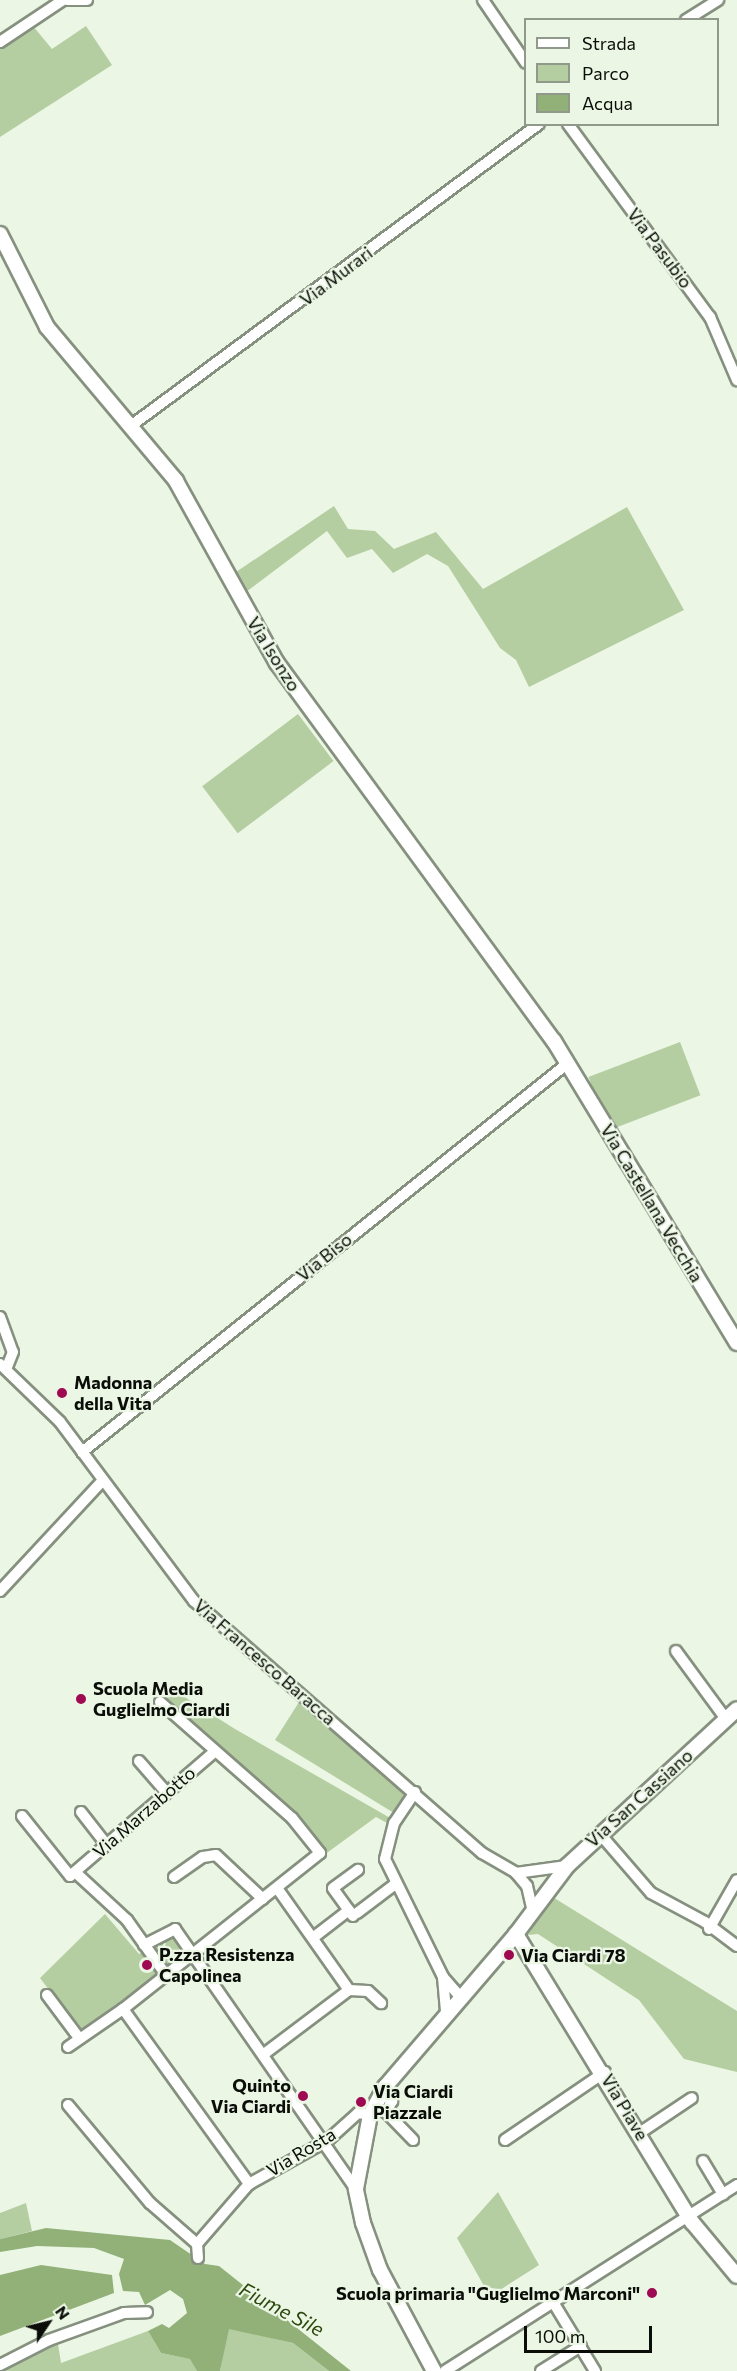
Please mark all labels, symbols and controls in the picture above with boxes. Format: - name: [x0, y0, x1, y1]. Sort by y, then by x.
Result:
- legend: [524, 18, 719, 126]
- text: Strada: [582, 32, 636, 54]
- text: Parco: [582, 62, 629, 84]
- text: Acqua: [582, 92, 633, 114]
- street label: Via Pasubio: [623, 204, 697, 292]
- street label: Via Murari: [295, 242, 377, 310]
- street label: Via Isonzo: [243, 613, 305, 695]
- street label: Via Castellana Vecchia: [596, 1120, 708, 1286]
- street label: Via Biso: [292, 1228, 356, 1286]
- place label: Madonna della Vita: [74, 1372, 152, 1414]
- marker: Madonna della Vita: [55, 1386, 69, 1400]
- street label: Via Francesco Baracca: [190, 1594, 340, 1730]
- place label: Scuola Media Guglielmo Ciardi: [93, 1678, 230, 1720]
- marker: Scuola Media Guglielmo Ciardi: [74, 1692, 88, 1706]
- street label: Via San Cassiano: [581, 1744, 697, 1852]
- street label: Via Marzabotto: [88, 1762, 200, 1862]
- place label: P.zza Resistenza Capolinea: [159, 1944, 294, 1986]
- place label: Via Ciardi 78: [521, 1944, 626, 1966]
- marker: Via Ciardi 78: [502, 1948, 516, 1962]
- marker: P.zza Resistenza Capolinea: [140, 1958, 154, 1972]
- street label: Via Piave: [597, 2070, 653, 2144]
- place label: Quinto Via Ciardi: [211, 2075, 291, 2118]
- place label: Via Ciardi Piazzale: [373, 2081, 453, 2124]
- marker: Quinto Via Ciardi: [296, 2089, 310, 2103]
- marker: Via Ciardi Piazzale: [354, 2095, 368, 2109]
- street label: Via Rosta: [263, 2123, 339, 2181]
- water label: Fiume Sile: [236, 2277, 328, 2341]
- place label: Scuola primaria "Guglielmo Marconi": [336, 2282, 640, 2304]
- marker: Scuola primaria "Guglielmo Marconi": [645, 2286, 659, 2300]
- north arrow: [18, 2293, 78, 2353]
- text: N: [52, 2302, 74, 2323]
- scale bar: [527, 2314, 654, 2352]
- text: 100 m: [535, 2325, 585, 2347]

